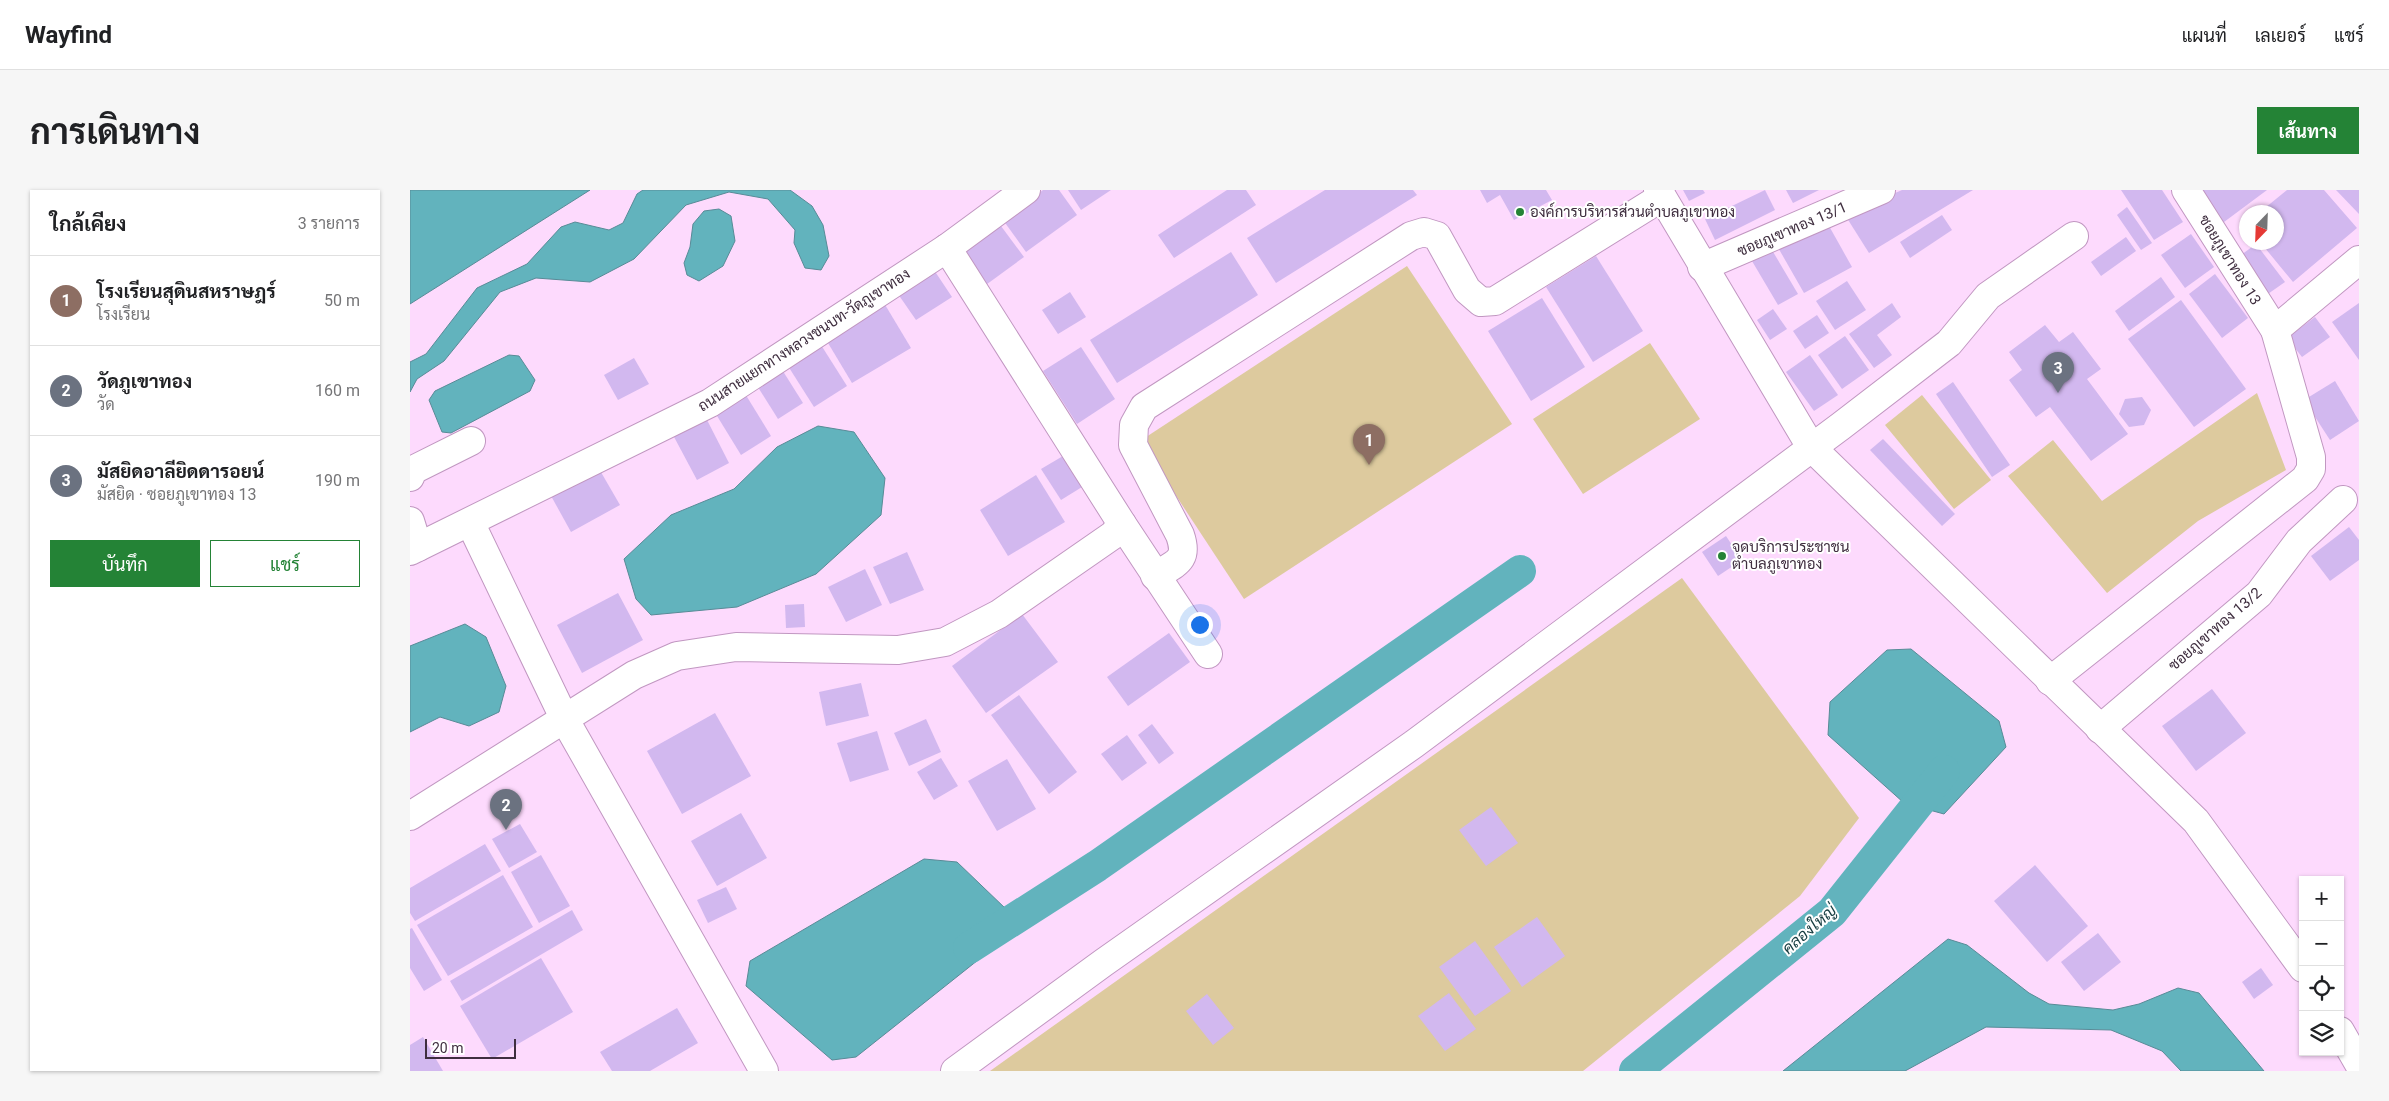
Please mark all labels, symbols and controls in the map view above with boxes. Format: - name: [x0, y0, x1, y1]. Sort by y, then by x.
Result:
- text: Wayfind: [25, 21, 112, 49]
- text: แผนที่: [2182, 25, 2227, 46]
- text: เลเยอร์: [2255, 25, 2306, 46]
- text: แชร์: [2334, 25, 2364, 46]
- button: เส้นทาง: [2257, 107, 2359, 154]
- text: การเดินทาง: [30, 112, 200, 153]
- street label: ซอยภูเขาทอง 13/1: [1734, 198, 1850, 261]
- place label: องค์การบริหารส่วนตำบลภูเขาทอง: [1530, 202, 1735, 222]
- north arrow: [2239, 205, 2284, 250]
- marker: องค์การบริหารส่วนตำบลภูเขาทอง: [1514, 206, 1526, 218]
- text: ใกล้เคียง: [50, 212, 126, 236]
- street label: ซอยภูเขาทอง 13: [2194, 212, 2265, 309]
- text: 3 รายการ: [298, 214, 360, 233]
- street label: ถนนสายแยกทางหลวงชนบท-วัดภูเขาทอง: [695, 265, 914, 416]
- text: โรงเรียนสุดินสหราษฎร์: [97, 280, 276, 303]
- text: 1: [61, 291, 71, 310]
- text: 50 m: [324, 291, 360, 310]
- text: โรงเรียน: [97, 305, 150, 324]
- pin: 3: [2042, 352, 2074, 393]
- text: วัดภูเขาทอง: [97, 370, 192, 393]
- text: 2: [61, 381, 71, 400]
- text: 160 m: [315, 381, 360, 400]
- text: วัด: [97, 395, 115, 414]
- pin: 1: [1353, 424, 1385, 465]
- text: มัสยิดอาลียิดดารอยน์: [97, 460, 264, 483]
- text: 3: [61, 471, 71, 490]
- text: 190 m: [315, 471, 360, 490]
- text: มัสยิด · ซอยภูเขาทอง 13: [97, 485, 256, 504]
- place label: จุดบริการประชาชน ตำบลภูเขาทอง: [1732, 538, 1849, 574]
- button: บันทึก: [50, 540, 200, 587]
- button: แชร์: [210, 540, 360, 587]
- marker: จุดบริการประชาชน ตำบลภูเขาทอง: [1716, 550, 1728, 562]
- street label: ซอยภูเขาทอง 13/2: [2165, 584, 2266, 675]
- your location: [1187, 612, 1213, 638]
- pin: 2: [490, 789, 522, 830]
- map controls: [2299, 876, 2344, 1056]
- button: +: [2299, 876, 2344, 921]
- water label: คลองใหญ่: [1777, 899, 1841, 958]
- button: −: [2299, 921, 2344, 966]
- button: locate: [2299, 966, 2344, 1011]
- button: layers: [2299, 1011, 2344, 1056]
- scale bar: [425, 1036, 516, 1059]
- text: 20 m: [432, 1040, 464, 1056]

